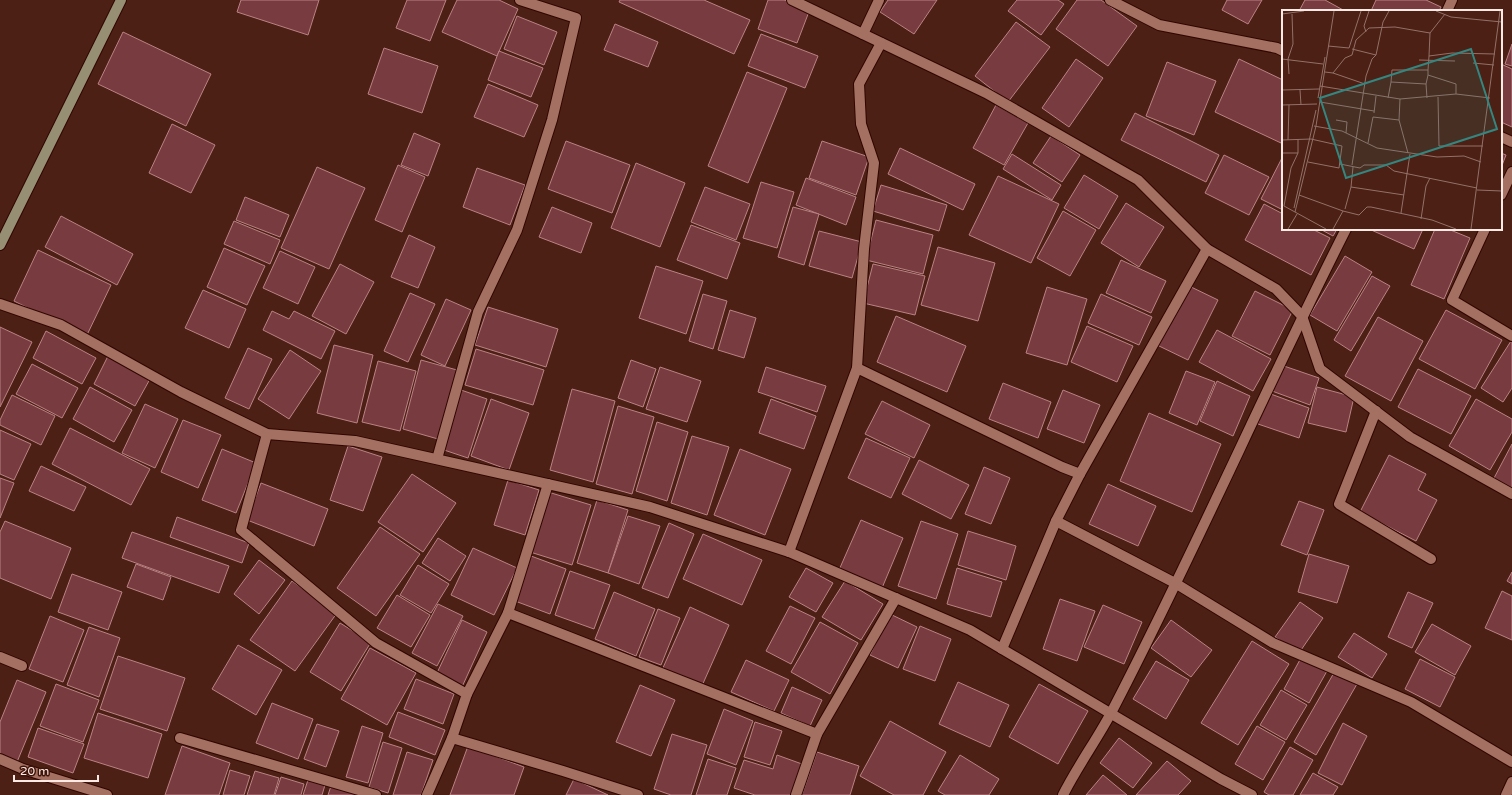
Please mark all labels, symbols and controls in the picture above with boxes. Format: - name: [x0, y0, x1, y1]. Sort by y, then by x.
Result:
- inset map: [1282, 10, 1502, 230]
- scale bar: [14, 757, 98, 783]
- text: 20 m: [20, 764, 49, 778]

